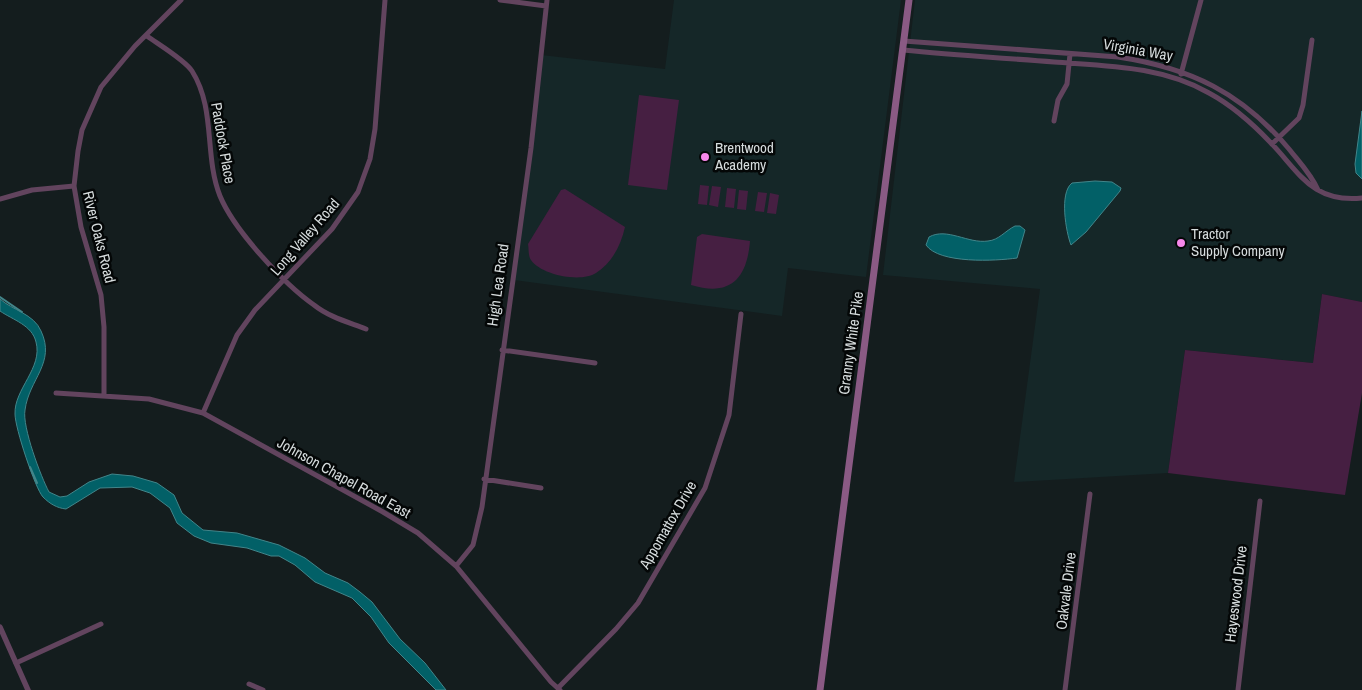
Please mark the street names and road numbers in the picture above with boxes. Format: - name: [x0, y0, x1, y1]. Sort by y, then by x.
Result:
- street label: Virginia Way: [1102, 33, 1175, 66]
- street label: Paddock Place: [206, 101, 241, 185]
- street label: River Oaks Road: [78, 189, 121, 285]
- street label: Long Valley Road: [265, 193, 344, 280]
- street label: High Lea Road: [481, 242, 514, 327]
- street label: Granny White Pike: [833, 290, 868, 396]
- street label: Johnson Chapel Road East: [274, 432, 415, 523]
- street label: Appomattox Drive: [633, 477, 701, 573]
- street label: Hayeswood Drive: [1219, 544, 1252, 643]
- street label: Oakvale Drive: [1050, 551, 1081, 631]

